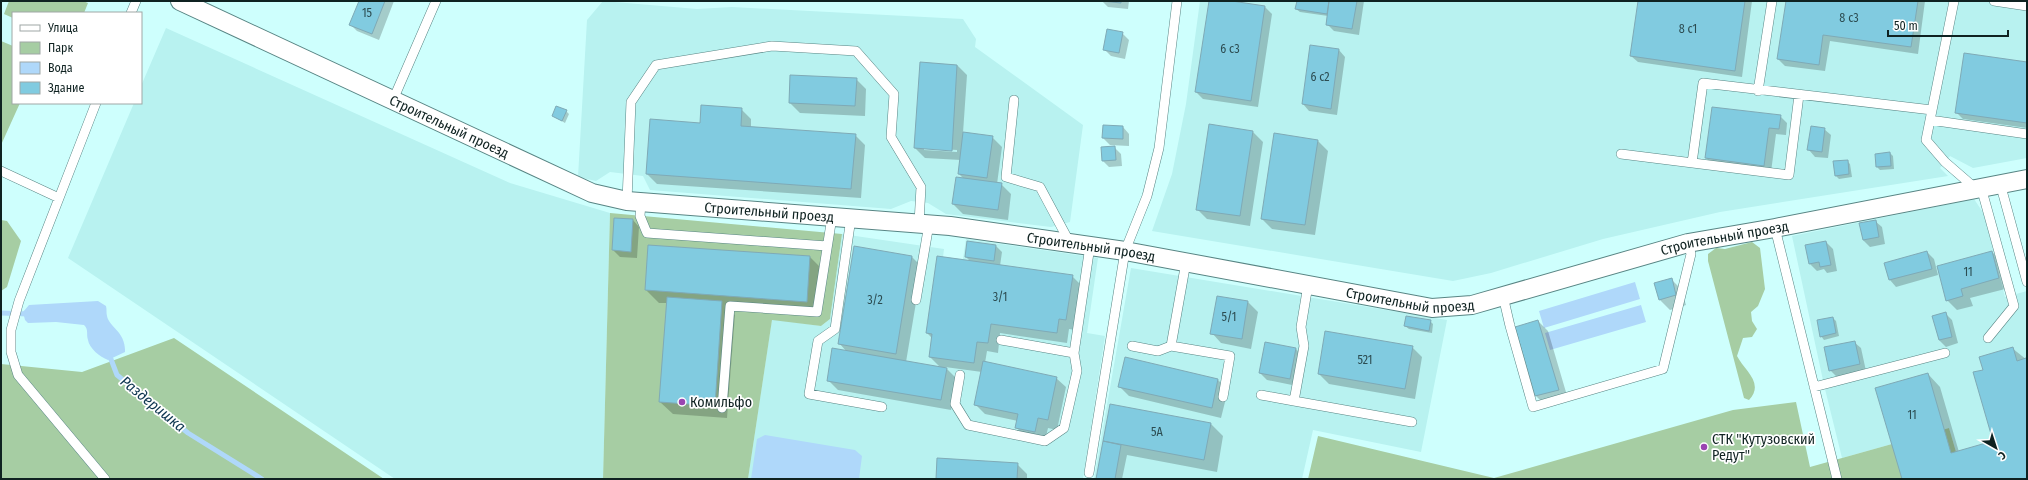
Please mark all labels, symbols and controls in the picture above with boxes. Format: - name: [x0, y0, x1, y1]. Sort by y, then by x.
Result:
- house number: 15: [362, 6, 373, 20]
- house number: 8 с3: [1839, 11, 1859, 25]
- legend: [12, 12, 142, 104]
- scale bar: [1888, 12, 2008, 38]
- text: 50 m: [1894, 19, 1918, 33]
- text: Улица: [47, 21, 78, 35]
- house number: 8 с1: [1679, 22, 1697, 36]
- text: Парк: [48, 41, 74, 55]
- house number: 6 с3: [1220, 42, 1240, 56]
- text: Вода: [48, 61, 73, 75]
- house number: 6 с2: [1310, 70, 1330, 84]
- text: Здание: [48, 81, 84, 95]
- street label: Строительный проезд: [387, 91, 512, 162]
- street label: Строительный проезд: [704, 199, 835, 225]
- street label: Строительный проезд: [1659, 217, 1790, 259]
- street label: Строительный проезд: [1026, 229, 1157, 265]
- house number: 11: [1963, 265, 1973, 279]
- street label: Строительный проезд: [1345, 284, 1475, 316]
- house number: 3/1: [993, 290, 1007, 304]
- house number: 3/2: [867, 293, 883, 307]
- house number: 5/1: [1222, 310, 1236, 324]
- house number: 521: [1357, 353, 1373, 367]
- water label: Раздеришка: [117, 372, 189, 436]
- place label: Комильфо: [690, 394, 752, 411]
- marker: Комильфо: [677, 397, 687, 407]
- house number: 11: [1907, 408, 1917, 422]
- house number: 5А: [1151, 425, 1164, 439]
- north arrow: [1976, 428, 2016, 468]
- place label: СТК "Кутузовский Редут": [1712, 431, 1815, 464]
- marker: СТК "Кутузовский Редут": [1699, 442, 1709, 452]
- text: С: [1995, 449, 2008, 462]

